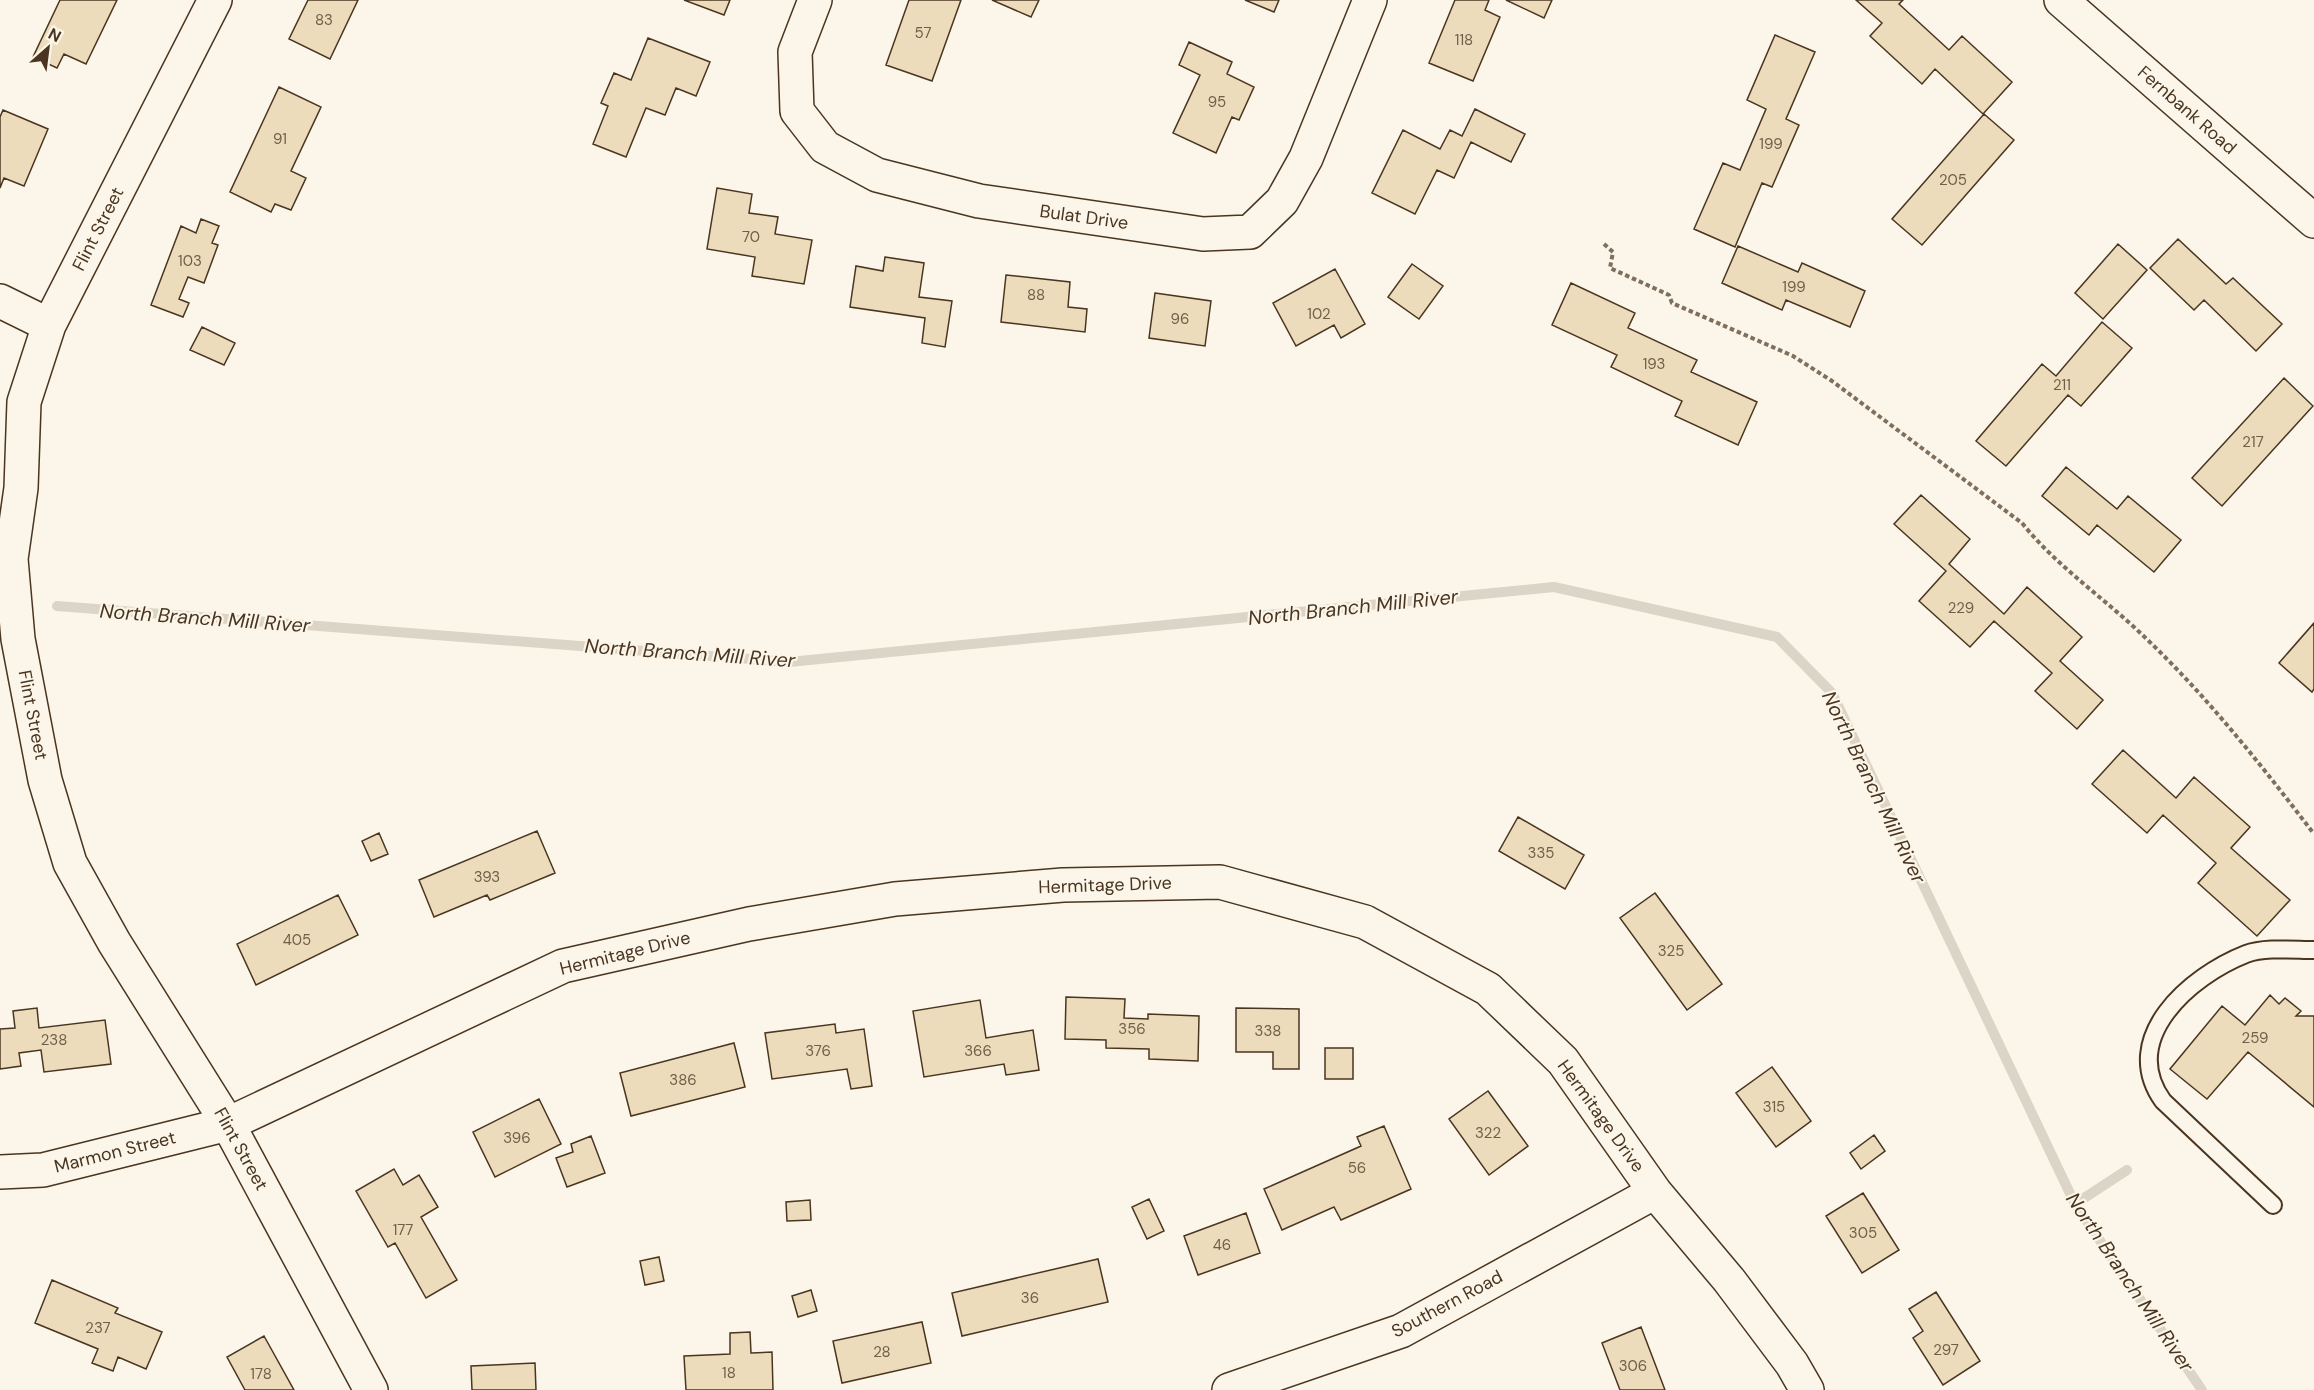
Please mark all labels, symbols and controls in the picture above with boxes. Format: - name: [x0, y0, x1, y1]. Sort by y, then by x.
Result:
- house number: 83: [315, 10, 333, 30]
- north arrow: [18, 18, 78, 78]
- text: N: [45, 23, 65, 47]
- house number: 57: [915, 23, 931, 43]
- house number: 118: [1455, 30, 1473, 50]
- street label: Fernbank Road: [2132, 60, 2242, 160]
- house number: 95: [1208, 92, 1226, 112]
- house number: 91: [273, 129, 287, 149]
- house number: 199: [1759, 134, 1783, 154]
- house number: 205: [1939, 170, 1967, 190]
- street label: Flint Street: [67, 183, 129, 275]
- street label: Bulat Drive: [1038, 199, 1130, 235]
- house number: 70: [742, 227, 760, 247]
- house number: 103: [178, 251, 202, 271]
- house number: 199: [1782, 277, 1806, 297]
- house number: 88: [1027, 285, 1045, 305]
- house number: 102: [1307, 304, 1331, 324]
- house number: 96: [1171, 309, 1189, 329]
- house number: 193: [1643, 354, 1665, 374]
- house number: 211: [2053, 375, 2071, 395]
- house number: 217: [2242, 432, 2264, 452]
- water label: North Branch Mill River: [1247, 583, 1460, 631]
- water label: North Branch Mill River: [99, 598, 312, 638]
- house number: 229: [1948, 598, 1974, 618]
- water label: North Branch Mill River: [584, 633, 797, 673]
- street label: Flint Street: [13, 668, 53, 762]
- water label: North Branch Mill River: [1816, 686, 1932, 888]
- house number: 335: [1528, 843, 1554, 863]
- house number: 393: [474, 867, 500, 887]
- street label: Hermitage Drive: [1038, 871, 1172, 899]
- street label: Hermitage Drive: [557, 925, 693, 981]
- house number: 405: [283, 930, 311, 950]
- house number: 325: [1658, 941, 1684, 961]
- house number: 356: [1118, 1019, 1146, 1039]
- house number: 338: [1255, 1021, 1281, 1041]
- house number: 259: [2242, 1028, 2268, 1048]
- house number: 238: [41, 1030, 67, 1050]
- house number: 376: [805, 1041, 831, 1061]
- house number: 366: [964, 1041, 992, 1061]
- street label: Hermitage Drive: [1552, 1055, 1650, 1177]
- house number: 386: [669, 1070, 697, 1090]
- house number: 315: [1763, 1097, 1785, 1117]
- street label: Flint Street: [208, 1103, 274, 1195]
- house number: 322: [1475, 1123, 1501, 1143]
- street label: Marmon Street: [52, 1125, 178, 1179]
- house number: 396: [503, 1128, 531, 1148]
- house number: 56: [1348, 1158, 1366, 1178]
- water label: North Branch Mill River: [2060, 1187, 2200, 1377]
- house number: 177: [393, 1220, 413, 1240]
- house number: 305: [1849, 1223, 1877, 1243]
- house number: 46: [1213, 1235, 1231, 1255]
- street label: Southern Road: [1387, 1265, 1507, 1343]
- house number: 36: [1021, 1288, 1039, 1308]
- house number: 237: [85, 1318, 111, 1338]
- house number: 297: [1933, 1340, 1959, 1360]
- house number: 28: [873, 1342, 891, 1362]
- house number: 306: [1619, 1356, 1647, 1376]
- house number: 18: [722, 1363, 736, 1383]
- house number: 178: [250, 1364, 272, 1384]

